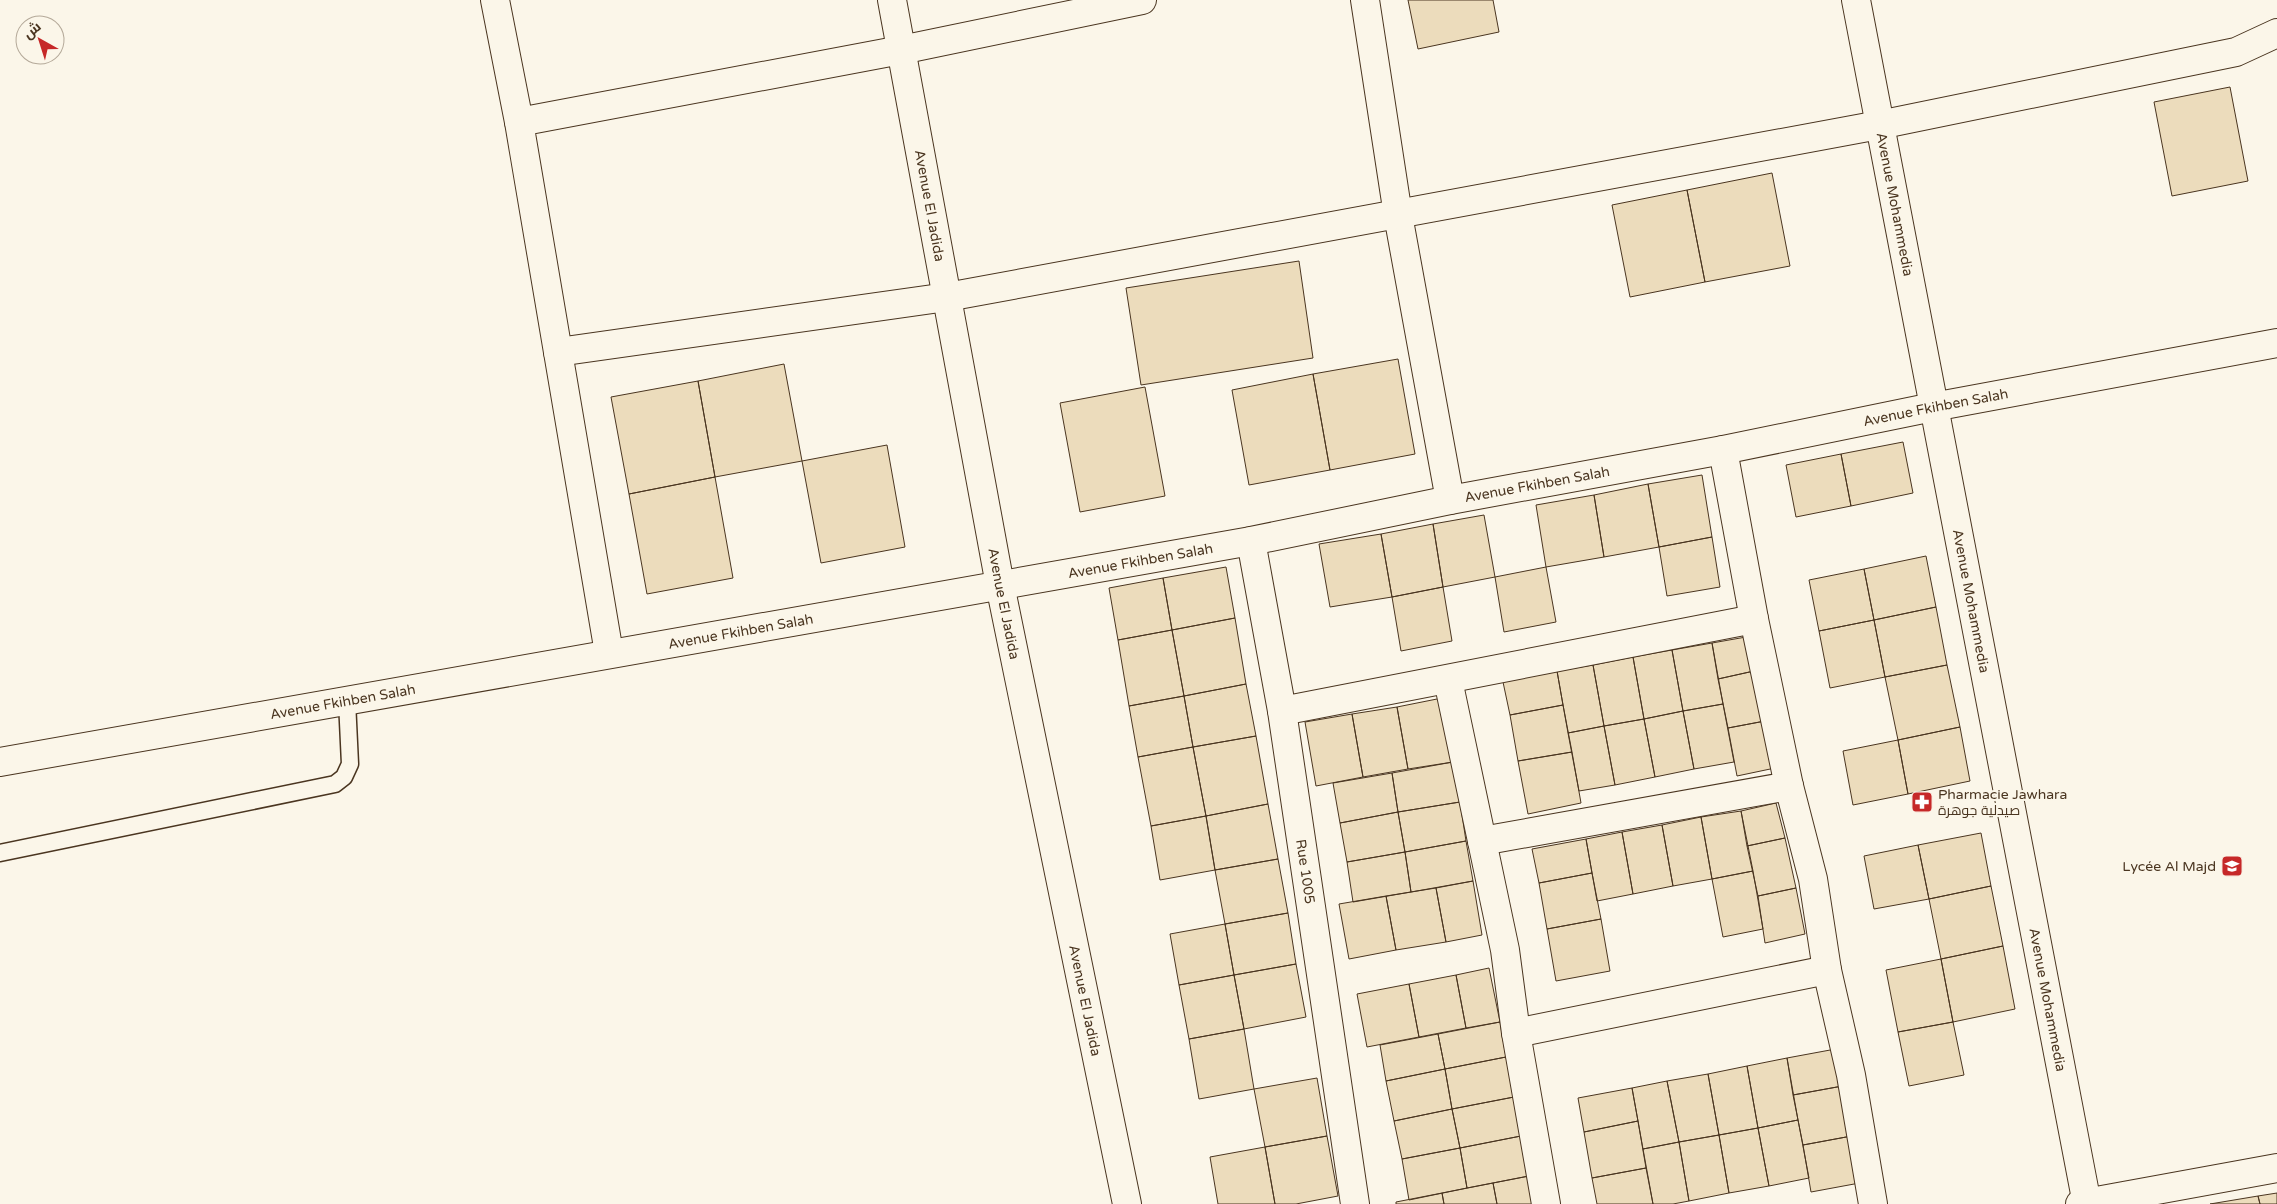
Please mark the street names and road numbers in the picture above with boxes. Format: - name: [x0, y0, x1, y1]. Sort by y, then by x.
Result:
- street label: Avenue Mohammedia: [1873, 131, 1917, 278]
- street label: Avenue El Jadida: [911, 148, 949, 263]
- street label: Avenue Fkihben Salah: [1862, 385, 2009, 430]
- street label: Avenue Fkihben Salah: [1463, 462, 1611, 506]
- street label: Avenue Mohammedia: [1949, 528, 1993, 674]
- street label: Avenue Fkihben Salah: [1066, 539, 1214, 582]
- street label: Avenue El Jadida: [985, 547, 1024, 661]
- street label: Avenue Fkihben Salah: [667, 610, 815, 652]
- street label: Avenue Fkihben Salah: [269, 680, 417, 723]
- street label: Rue 1005: [1293, 838, 1319, 905]
- street label: Avenue Mohammedia: [2026, 927, 2070, 1073]
- street label: Avenue El Jadida: [1066, 943, 1105, 1058]

